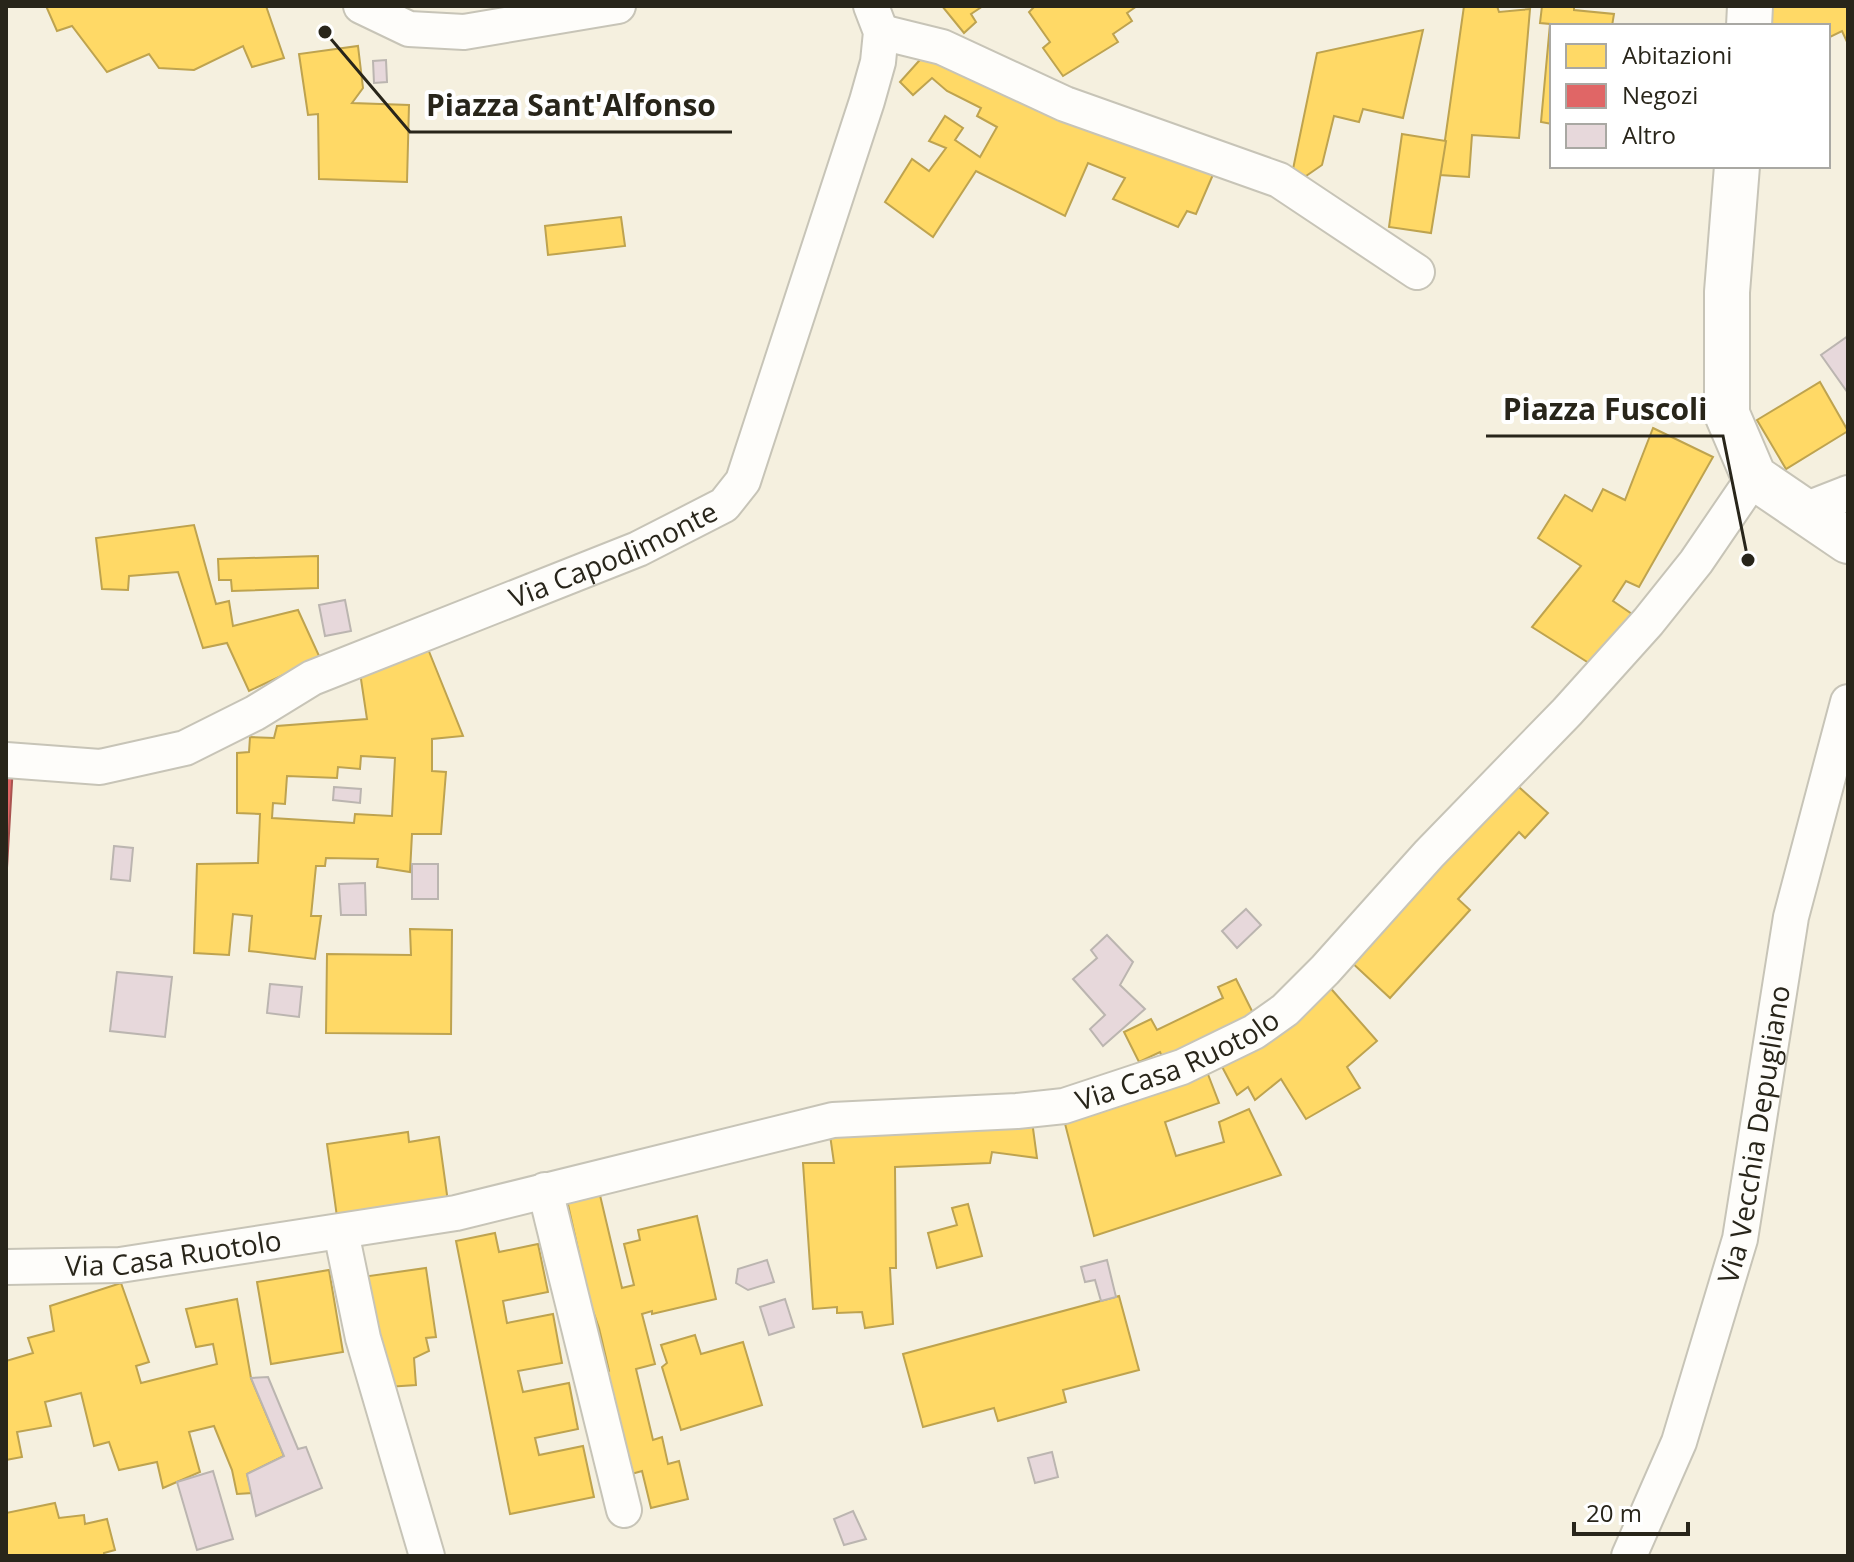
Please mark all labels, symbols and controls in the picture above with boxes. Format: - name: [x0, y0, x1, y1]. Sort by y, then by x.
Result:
- legend: [1550, 24, 1830, 168]
- text: Abitazioni: [1622, 38, 1732, 71]
- callout: Piazza Sant'Alfonso: [410, 78, 732, 132]
- text: Negozi: [1622, 78, 1698, 111]
- text: Piazza Sant'Alfonso: [426, 84, 716, 125]
- text: Altro: [1622, 118, 1676, 151]
- callout: Piazza Fuscoli: [1486, 382, 1723, 436]
- text: Piazza Fuscoli: [1503, 388, 1707, 429]
- street label: Via Capodimonte: [503, 492, 723, 616]
- street label: Via Vecchia Depugliano: [1708, 982, 1798, 1288]
- street label: Via Casa Ruotolo: [1070, 1000, 1286, 1119]
- street label: Via Casa Ruotolo: [65, 1220, 284, 1284]
- scale bar: [1574, 1486, 1688, 1536]
- text: 20 m: [1586, 1496, 1642, 1529]

